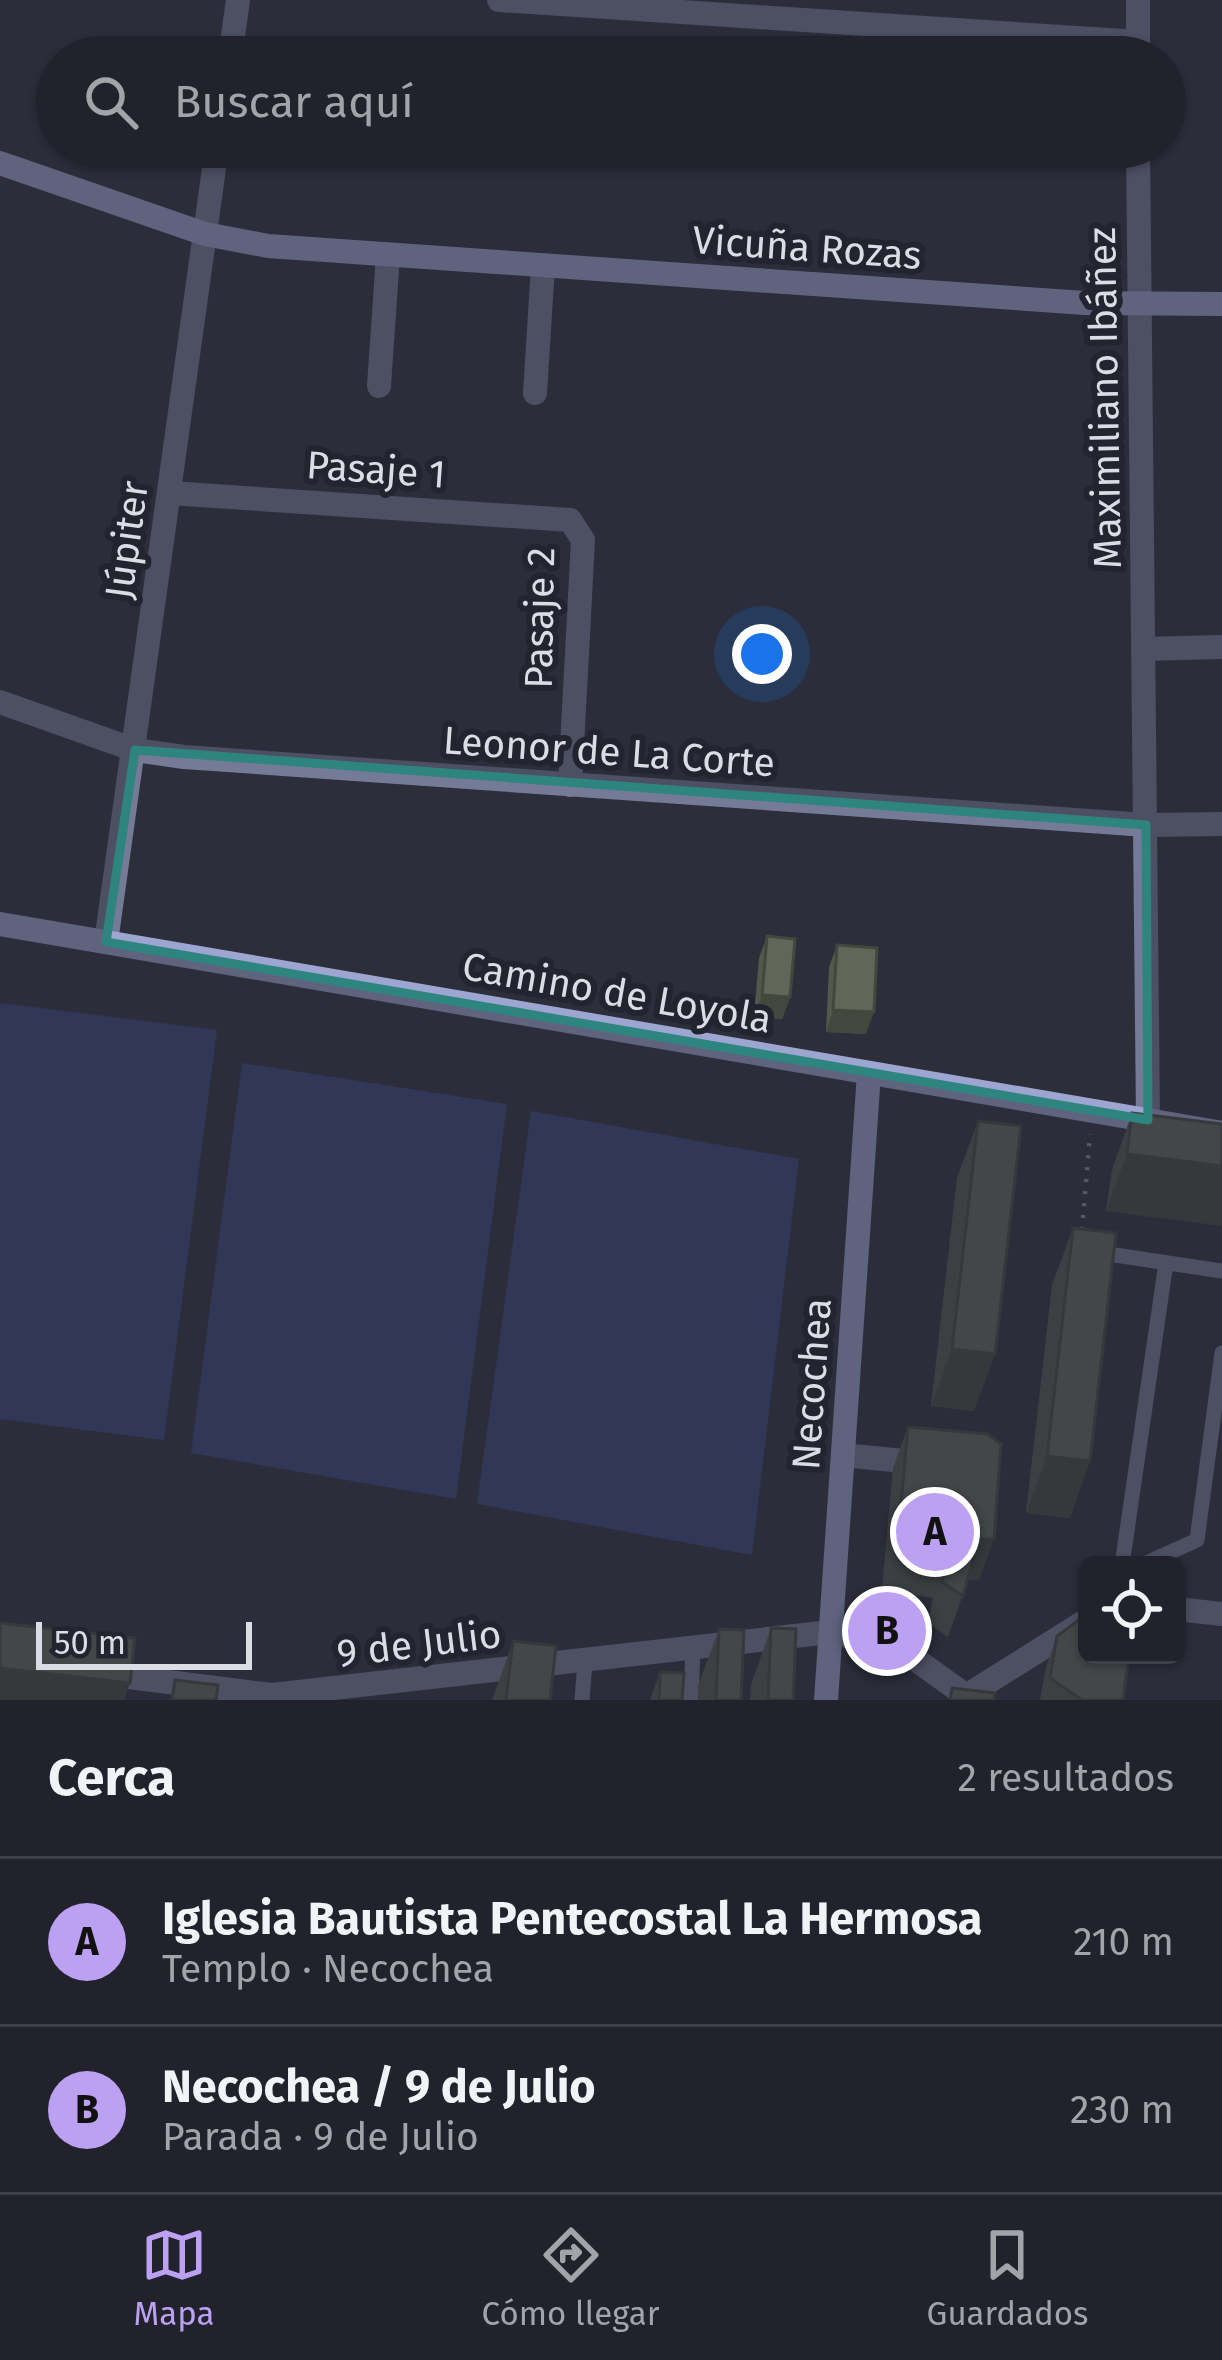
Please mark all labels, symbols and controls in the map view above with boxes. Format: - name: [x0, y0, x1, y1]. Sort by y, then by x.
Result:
- search box: [36, 36, 1186, 168]
- icon: search: [78, 69, 144, 135]
- text: Buscar aquí: [174, 75, 414, 129]
- street label: Vicuña Rozas: [691, 217, 923, 279]
- street label: Maximiliano Ibáñez: [1079, 227, 1131, 569]
- street label: Pasaje 1: [305, 442, 447, 498]
- street label: Júpiter: [96, 478, 158, 602]
- street label: Pasaje 2: [516, 547, 564, 689]
- your location: [732, 624, 792, 684]
- street label: Leonor de La Corte: [441, 717, 777, 787]
- street label: Camino de Loyola: [459, 943, 775, 1043]
- street label: Necochea: [783, 1297, 841, 1471]
- pin: A: [896, 1487, 974, 1577]
- map controls: [1078, 1556, 1186, 1664]
- button: locate: [1078, 1556, 1186, 1664]
- pin: B: [848, 1586, 926, 1676]
- street label: 9 de Julio: [334, 1611, 504, 1677]
- scale bar: [36, 1616, 252, 1669]
- text: 50 m: [54, 1623, 126, 1663]
- text: Cerca: [48, 1747, 175, 1809]
- text: 2 resultados: [958, 1755, 1174, 1801]
- text: Iglesia Bautista Pentecostal La Hermosa: [162, 1892, 983, 1946]
- text: A: [75, 1919, 99, 1965]
- text: 210 m: [1073, 1919, 1174, 1965]
- text: Templo · Necochea: [162, 1946, 494, 1992]
- text: Necochea / 9 de Julio: [162, 2060, 596, 2114]
- text: B: [75, 2087, 99, 2133]
- text: 230 m: [1070, 2087, 1174, 2133]
- text: Parada · 9 de Julio: [162, 2114, 479, 2160]
- tab: Mapa: [134, 2222, 214, 2334]
- tab: Cómo llegar: [482, 2222, 659, 2334]
- tab: Guardados: [927, 2222, 1088, 2334]

